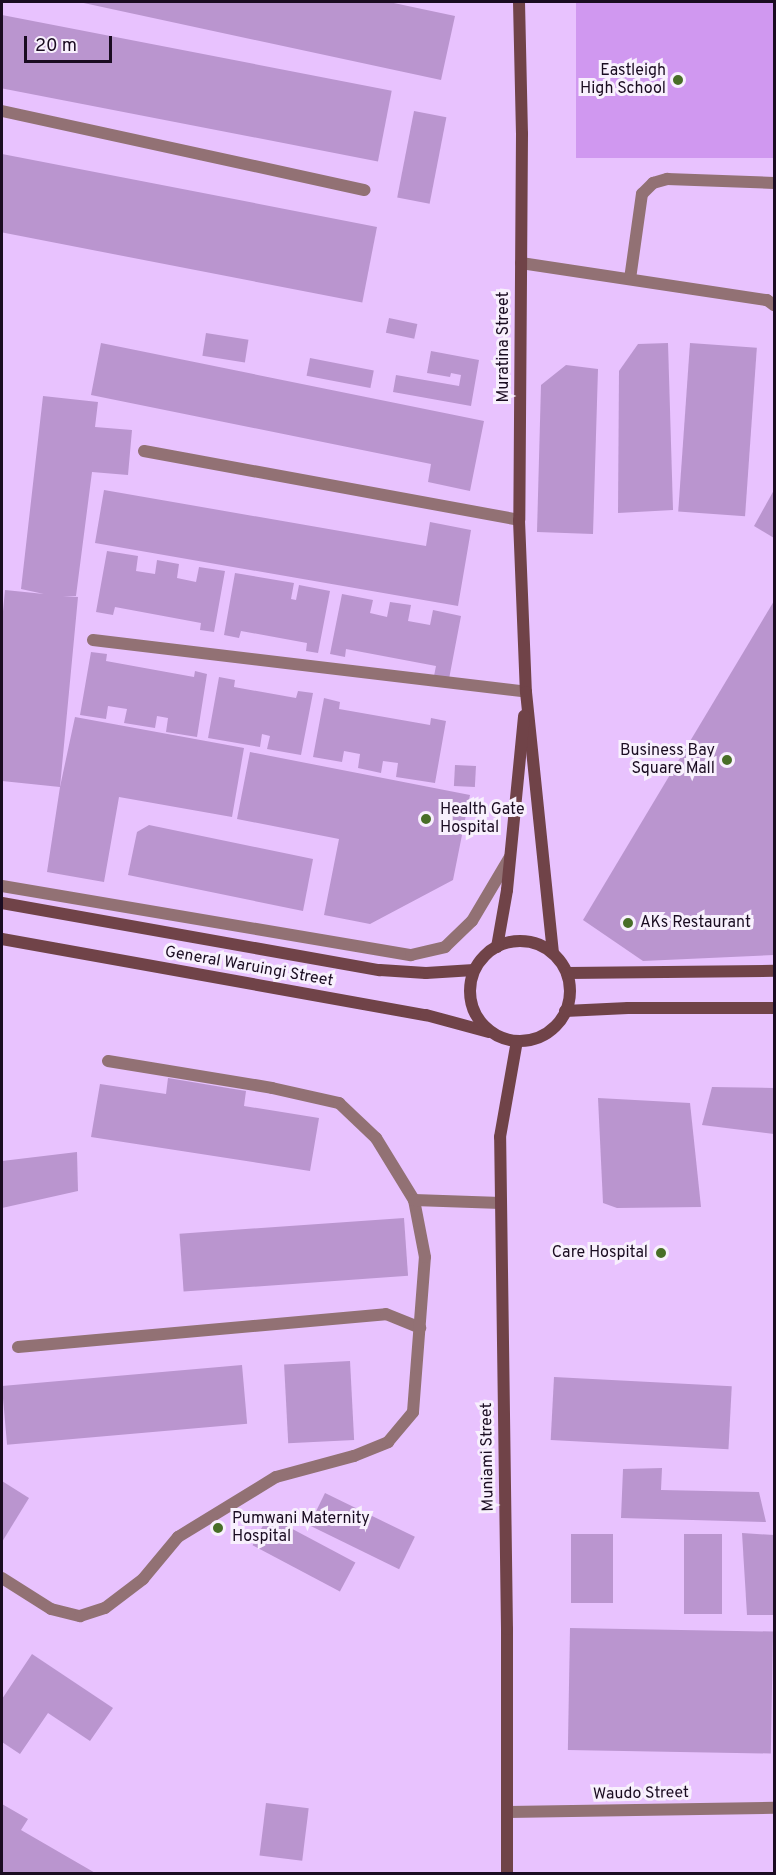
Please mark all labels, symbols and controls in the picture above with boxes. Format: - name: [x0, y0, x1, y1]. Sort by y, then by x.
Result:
- scale bar: [27, 24, 116, 62]
- text: 20 m: [35, 35, 77, 58]
- place label: Eastleigh High School: [580, 61, 666, 99]
- marker: Eastleigh High School: [671, 73, 685, 87]
- street label: Muratina Street: [494, 291, 514, 403]
- place label: Business Bay Square Mall: [620, 741, 715, 779]
- marker: Business Bay Square Mall: [720, 753, 734, 767]
- place label: Health Gate Hospital: [440, 800, 525, 838]
- marker: Health Gate Hospital: [417, 810, 435, 828]
- place label: AKs Restaurant: [640, 913, 751, 933]
- marker: AKs Restaurant: [621, 916, 635, 930]
- street label: General Waruingi Street: [163, 943, 335, 991]
- place label: Care Hospital: [552, 1243, 648, 1263]
- marker: Care Hospital: [652, 1244, 670, 1262]
- street label: Muniami Street: [477, 1402, 499, 1512]
- place label: Pumwani Maternity Hospital: [232, 1509, 370, 1547]
- marker: Pumwani Maternity Hospital: [209, 1519, 227, 1537]
- street label: Waudo Street: [593, 1784, 689, 1804]

